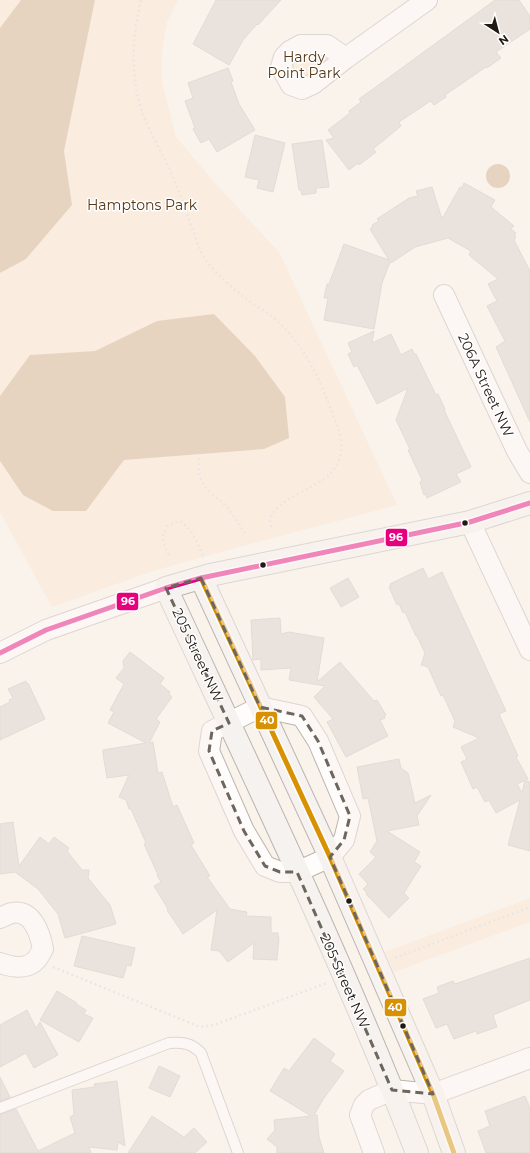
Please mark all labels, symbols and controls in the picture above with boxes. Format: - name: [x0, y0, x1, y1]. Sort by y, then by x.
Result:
- north arrow: [478, 12, 518, 52]
- text: N: [496, 32, 512, 48]
- park label: Hardy Point Park: [267, 48, 341, 82]
- park label: Hamptons Park: [87, 196, 198, 214]
- street label: 206A Street NW: [454, 330, 518, 440]
- unlabelled marker: [460, 518, 470, 528]
- line badge: 96: [385, 528, 408, 547]
- text: 96: [389, 530, 403, 544]
- unlabelled marker: [258, 560, 268, 570]
- line badge: 96: [116, 592, 139, 611]
- text: 96: [121, 594, 135, 608]
- street label: 205 Street NW: [168, 605, 228, 705]
- line badge: 40: [255, 711, 278, 730]
- text: 40: [259, 713, 275, 727]
- unlabelled marker: [344, 896, 354, 906]
- street label: 205 Street NW: [316, 931, 374, 1031]
- line badge: 40: [384, 998, 407, 1017]
- text: 40: [387, 1000, 403, 1014]
- unlabelled marker: [398, 1021, 408, 1031]

